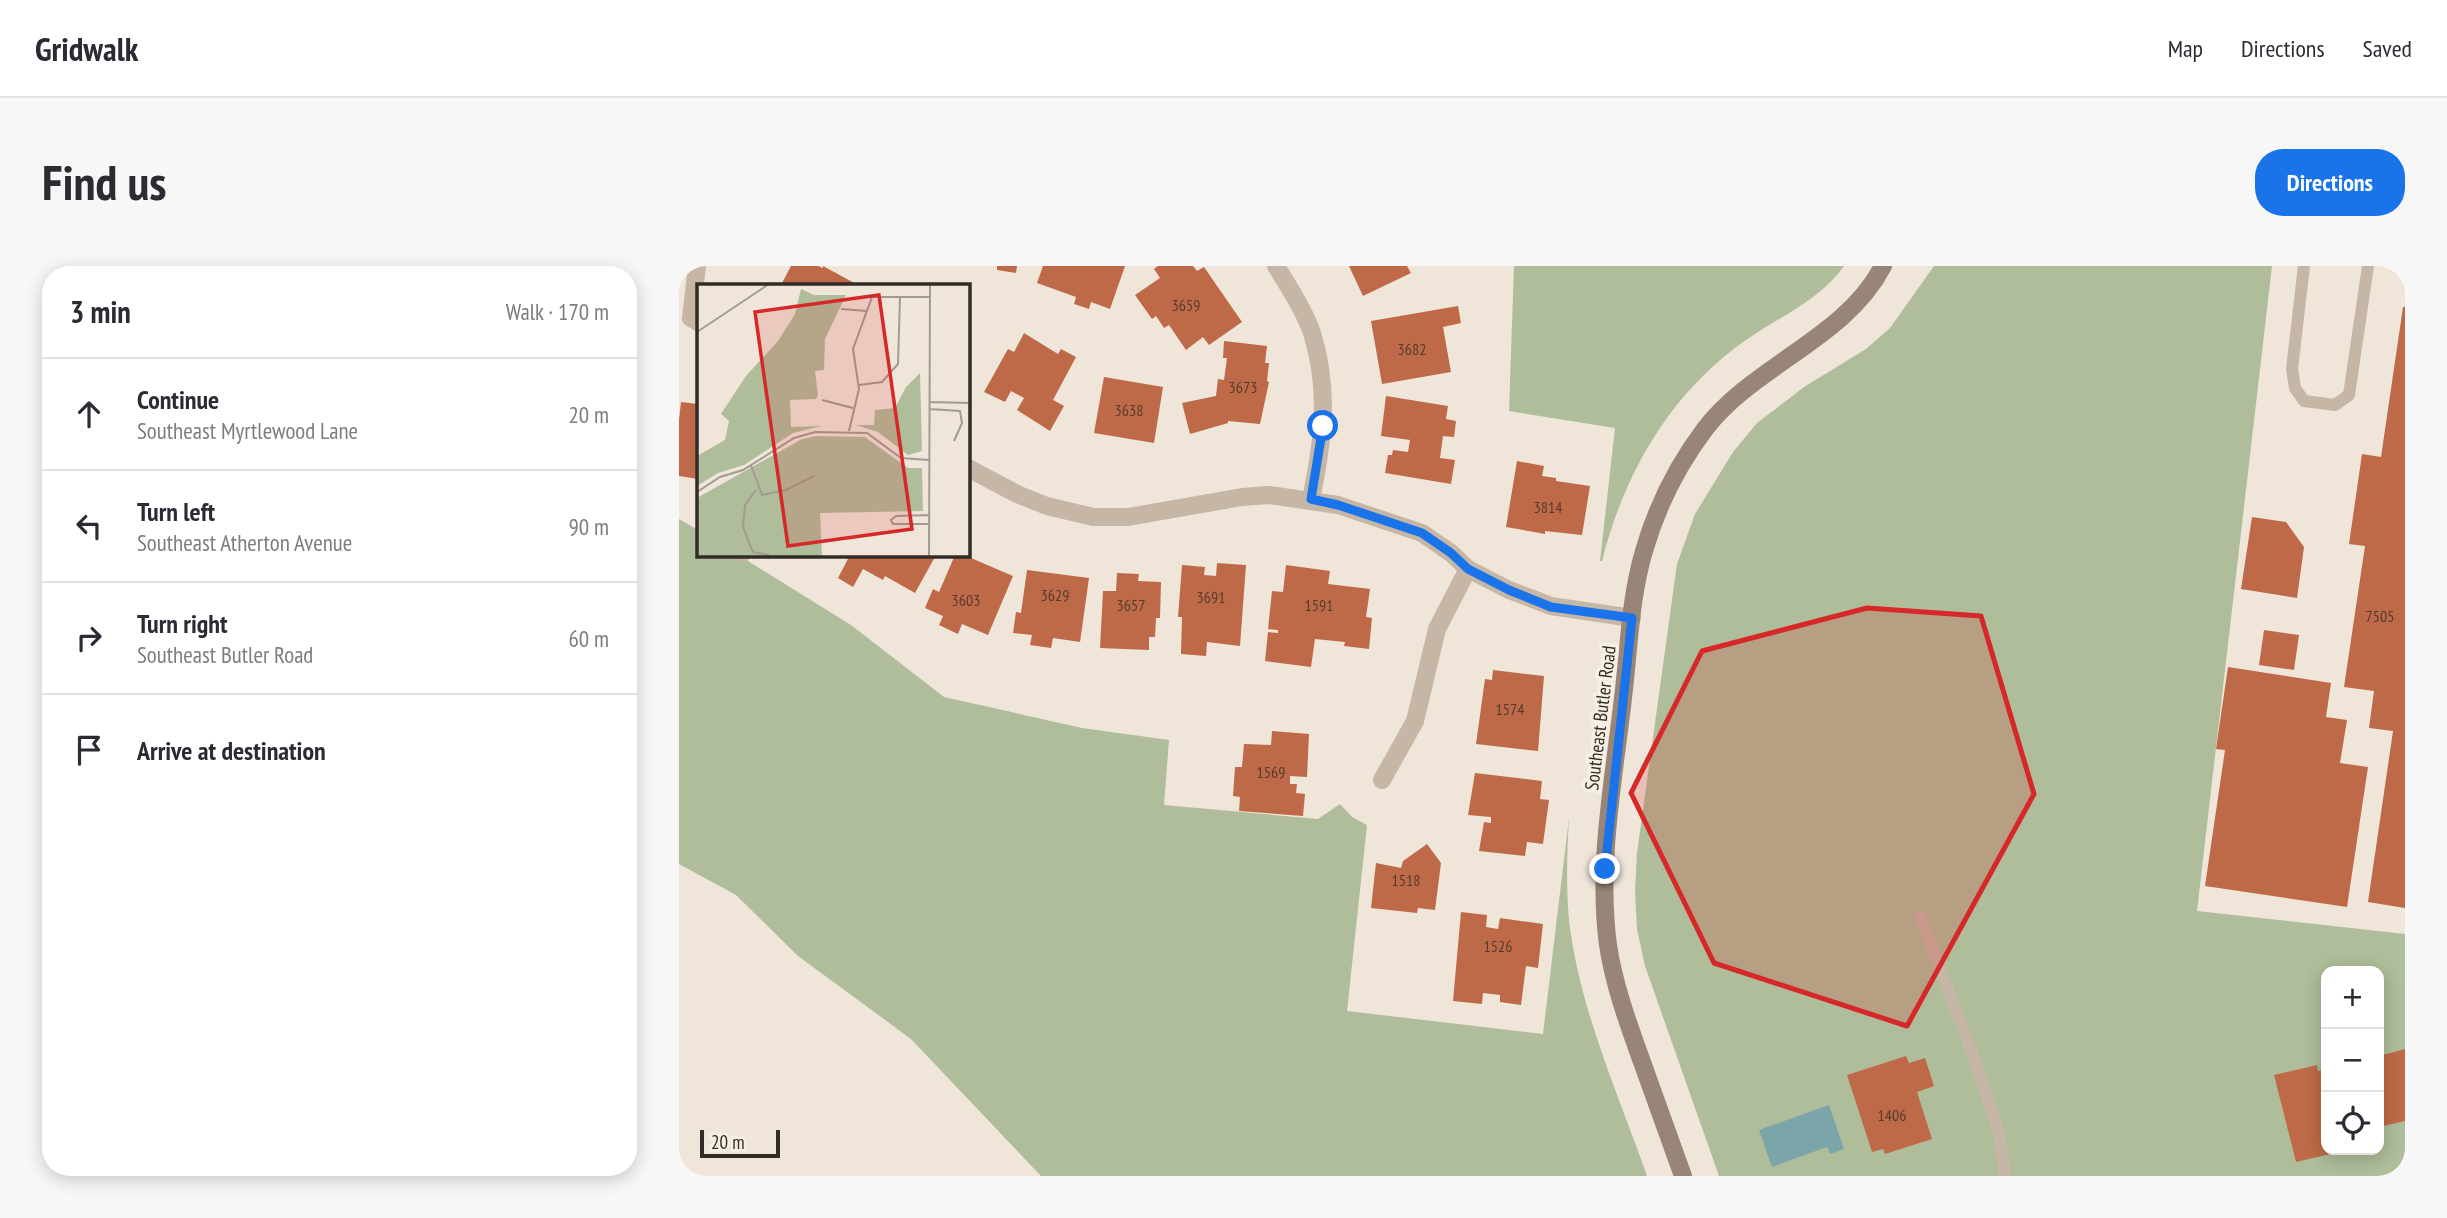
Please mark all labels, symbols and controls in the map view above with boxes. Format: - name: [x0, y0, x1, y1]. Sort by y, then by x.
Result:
- text: Gridwalk: [35, 27, 138, 70]
- text: Map: [2168, 33, 2203, 64]
- text: Directions: [2241, 33, 2325, 64]
- text: Saved: [2363, 33, 2412, 64]
- button: Directions: [2255, 149, 2405, 216]
- text: Find us: [42, 150, 166, 214]
- inset map: [697, 284, 969, 556]
- text: 3 min: [70, 292, 131, 331]
- house number: 3659: [1172, 295, 1200, 315]
- text: Walk · 170 m: [506, 297, 609, 326]
- house number: 3682: [1398, 339, 1426, 359]
- house number: 3673: [1229, 377, 1257, 397]
- text: Continue: [137, 383, 219, 416]
- icon: ahead: [70, 395, 108, 433]
- text: 20 m: [568, 400, 609, 429]
- house number: 3638: [1115, 400, 1143, 420]
- route start: [1307, 410, 1338, 441]
- text: Southeast Myrtlewood Lane: [137, 416, 358, 445]
- text: Turn left: [137, 495, 215, 528]
- house number: 3814: [1534, 497, 1562, 517]
- icon: left: [70, 507, 108, 545]
- text: 90 m: [568, 512, 609, 541]
- text: Southeast Atherton Avenue: [137, 528, 352, 557]
- house number: 3629: [1041, 585, 1069, 605]
- house number: 3691: [1197, 587, 1225, 607]
- house number: 3603: [952, 590, 980, 610]
- house number: 3657: [1117, 595, 1145, 615]
- house number: 1591: [1305, 595, 1333, 615]
- house number: 7505: [2366, 606, 2394, 626]
- text: Turn right: [137, 607, 228, 640]
- icon: right: [70, 619, 108, 657]
- text: 60 m: [568, 624, 609, 653]
- text: Southeast Butler Road: [137, 640, 313, 669]
- street label: Southeast Butler Road: [1579, 644, 1621, 792]
- house number: 1574: [1496, 699, 1524, 719]
- icon: arrive: [70, 731, 108, 769]
- text: Arrive at destination: [137, 734, 326, 767]
- house number: 1569: [1257, 762, 1285, 782]
- route end: [1589, 853, 1620, 884]
- house number: 1518: [1392, 870, 1420, 890]
- house number: 1526: [1484, 936, 1512, 956]
- map controls: [2321, 966, 2384, 1155]
- button: +: [2321, 966, 2384, 1029]
- button: −: [2321, 1029, 2384, 1092]
- button: locate: [2321, 1092, 2384, 1155]
- house number: 1406: [1878, 1105, 1906, 1125]
- scale bar: [700, 1127, 781, 1159]
- text: 20 m: [711, 1130, 745, 1154]

